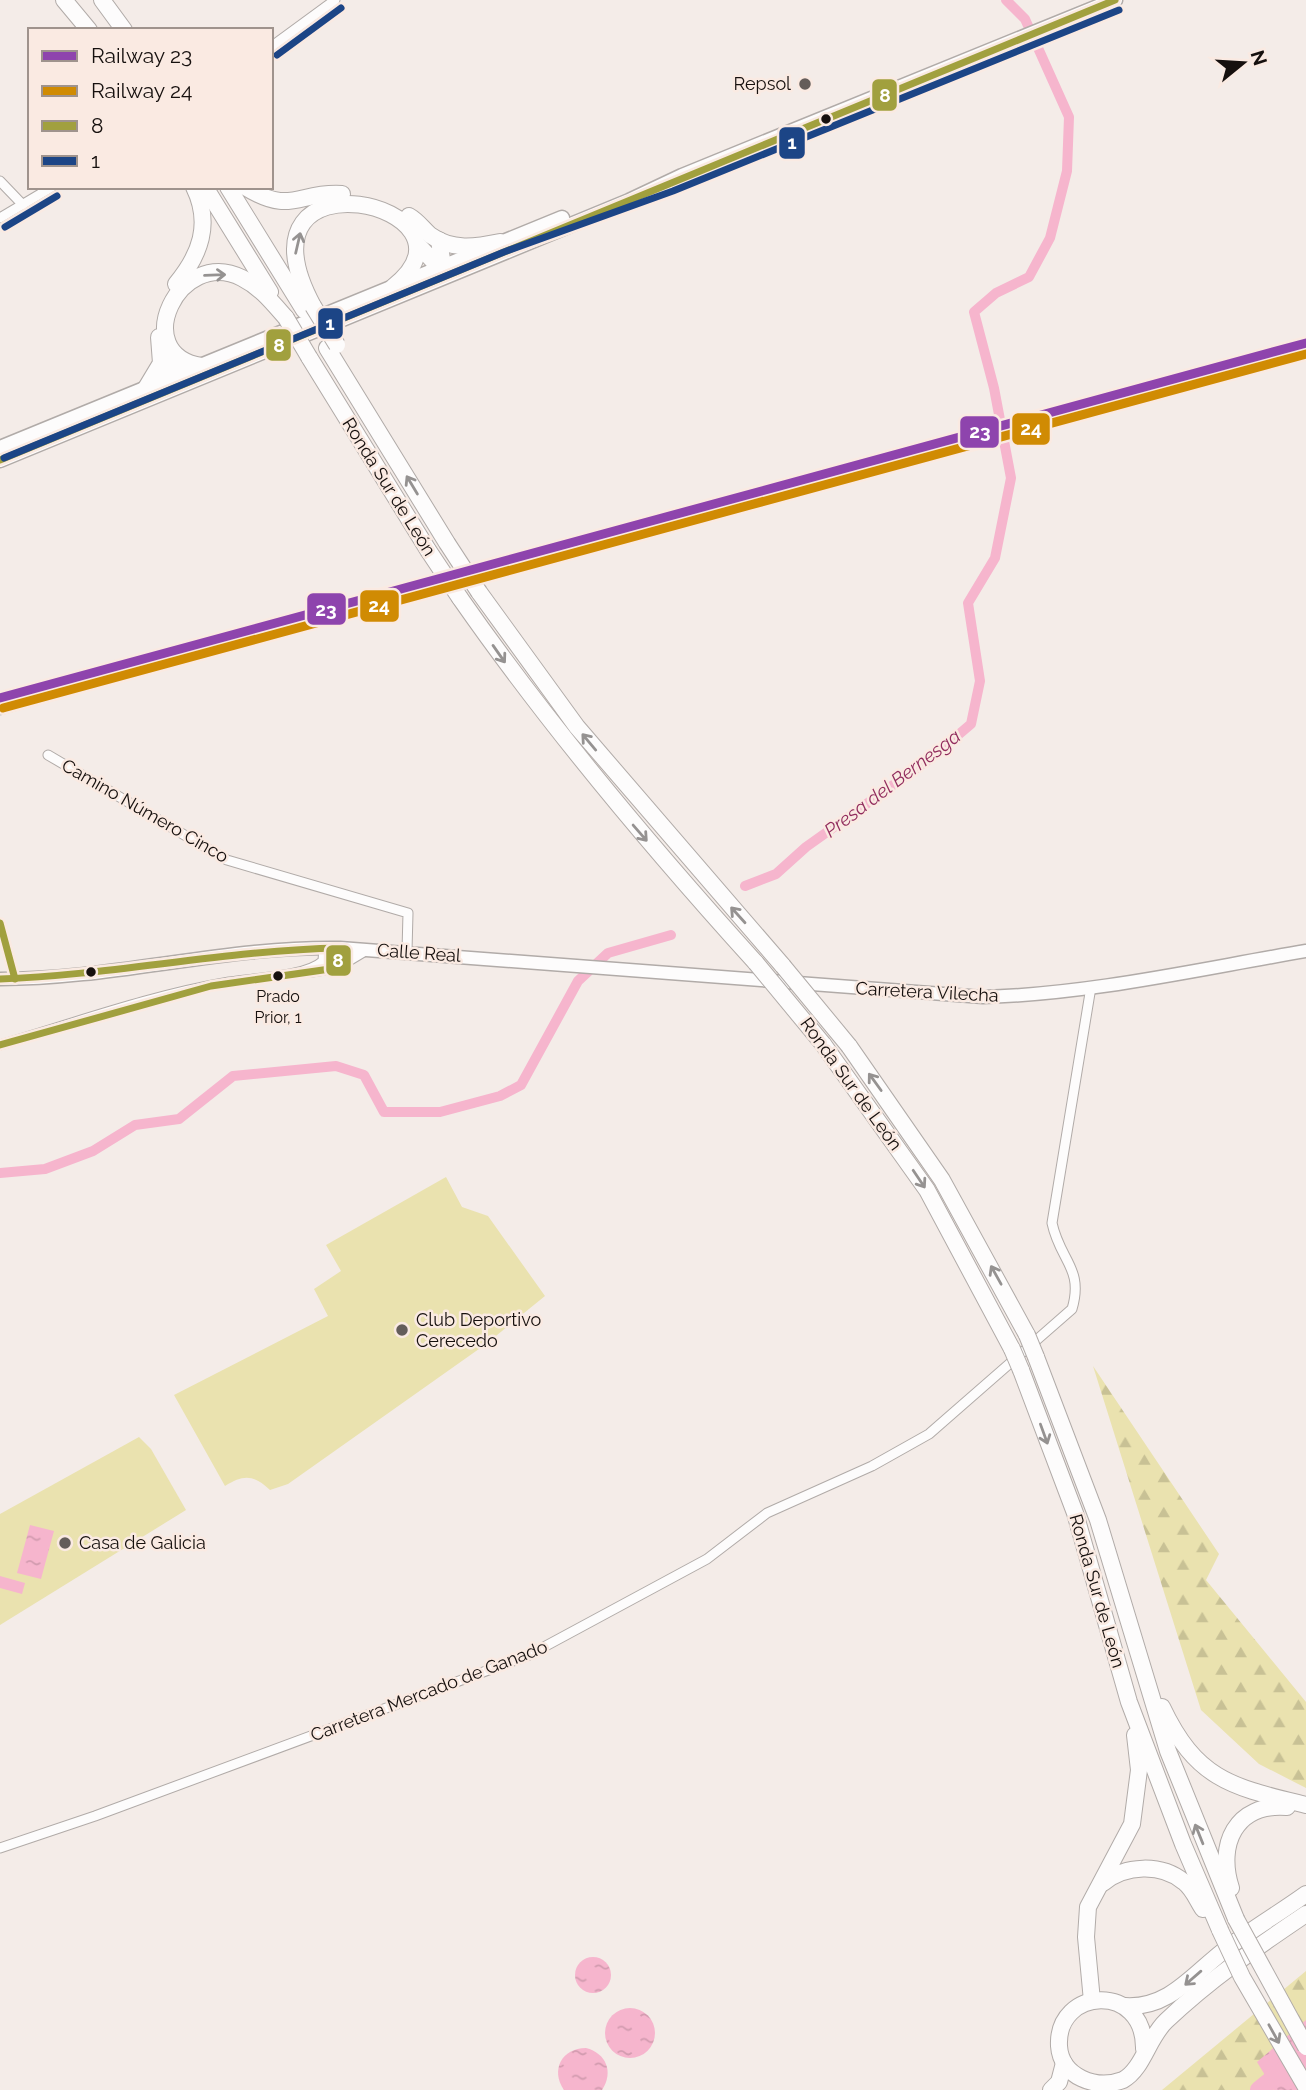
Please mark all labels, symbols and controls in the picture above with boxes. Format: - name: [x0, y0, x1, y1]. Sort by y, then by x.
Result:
- legend: [28, 28, 273, 189]
- north arrow: [1208, 28, 1278, 98]
- text: Railway 23: [91, 43, 192, 68]
- text: N: [1246, 47, 1272, 68]
- place label: Repsol: [734, 73, 791, 94]
- marker: Repsol: [797, 76, 813, 92]
- text: Railway 24: [91, 78, 192, 103]
- line badge: 8: [871, 78, 898, 112]
- text: 8: [879, 84, 891, 106]
- unlabelled marker: [819, 112, 833, 126]
- text: 8: [91, 113, 103, 138]
- line badge: 1: [778, 126, 806, 160]
- text: 1: [787, 131, 797, 153]
- text: 1: [91, 148, 100, 173]
- one-way arrow: [292, 232, 305, 254]
- one-way arrow: [203, 268, 226, 281]
- line badge: 1: [317, 307, 344, 340]
- text: 1: [325, 312, 335, 334]
- line badge: 8: [265, 328, 292, 362]
- text: 8: [273, 334, 285, 356]
- line badge: 24: [1011, 412, 1051, 446]
- street label: Ronda Sur de León: [338, 414, 440, 560]
- line badge: 23: [959, 415, 1000, 449]
- text: 24: [1020, 417, 1042, 439]
- text: 23: [969, 420, 991, 442]
- one-way arrow: [404, 475, 418, 495]
- line badge: 24: [359, 589, 400, 623]
- line badge: 23: [306, 592, 347, 626]
- text: 24: [368, 594, 390, 616]
- text: 23: [315, 598, 337, 620]
- one-way arrow: [492, 644, 506, 663]
- water label: Presa del Bernesga: [820, 725, 964, 841]
- one-way arrow: [581, 734, 597, 752]
- street label: Camino Número Cinco: [58, 754, 232, 867]
- one-way arrow: [632, 823, 648, 841]
- one-way arrow: [730, 906, 746, 924]
- street label: Calle Real: [376, 939, 462, 966]
- line badge: 8: [325, 944, 352, 977]
- text: 8: [332, 949, 344, 971]
- unlabelled marker: [84, 965, 98, 979]
- marker: Prado Prior, 1: [271, 969, 285, 983]
- street label: Carretera Vilecha: [855, 977, 999, 1006]
- place label: Prado Prior, 1: [254, 987, 302, 1027]
- street label: Ronda Sur de León: [796, 1013, 907, 1154]
- one-way arrow: [868, 1073, 883, 1092]
- one-way arrow: [912, 1169, 926, 1189]
- one-way arrow: [989, 1265, 1003, 1285]
- place label: Club Deportivo Cerecedo: [416, 1309, 541, 1351]
- marker: Club Deportivo Cerecedo: [394, 1322, 410, 1338]
- one-way arrow: [1039, 1422, 1051, 1444]
- street label: Ronda Sur de León: [1066, 1512, 1129, 1670]
- place label: Casa de Galicia: [79, 1532, 206, 1553]
- marker: Casa de Galicia: [57, 1535, 73, 1551]
- street label: Carretera Mercado de Ganado: [308, 1636, 550, 1745]
- one-way arrow: [1191, 1823, 1204, 1845]
- one-way arrow: [1184, 1970, 1202, 1986]
- one-way arrow: [1268, 2023, 1281, 2044]

